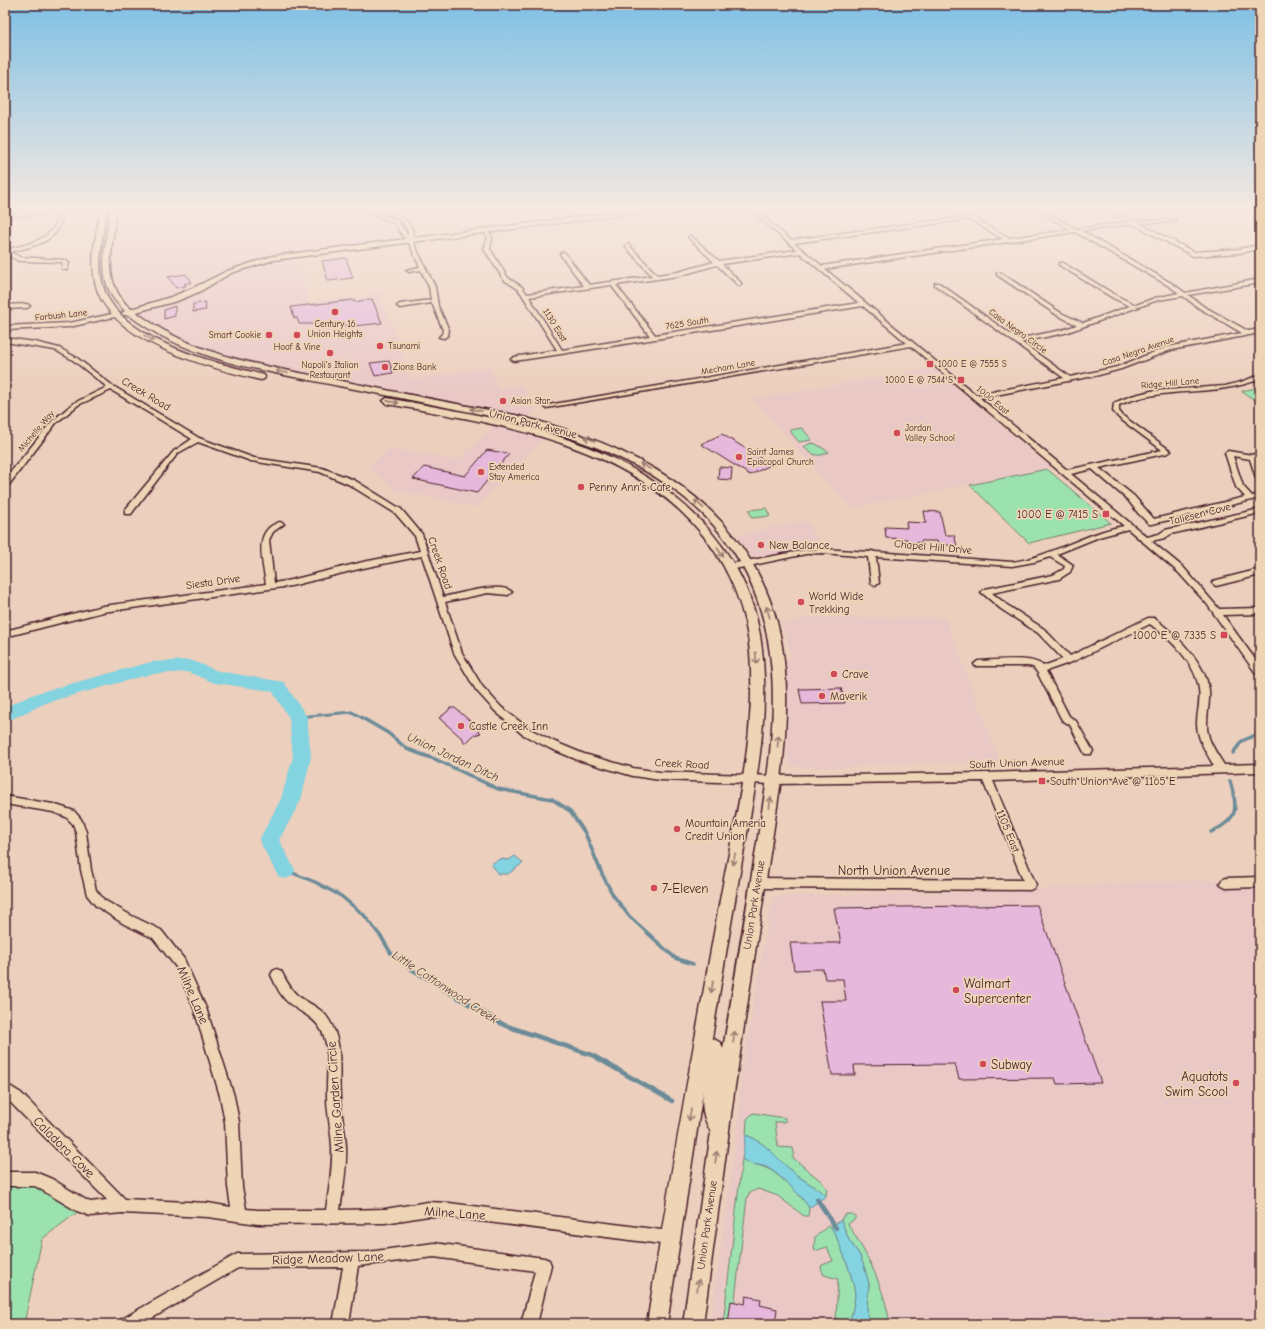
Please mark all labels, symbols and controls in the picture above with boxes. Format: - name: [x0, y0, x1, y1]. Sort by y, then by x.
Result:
- street label: Forbush Lane: [34, 307, 88, 323]
- marker: Century 16 Union Heights: [330, 307, 340, 317]
- street label: 1130 East: [541, 307, 569, 344]
- street label: Casa Negra Circle: [987, 307, 1049, 356]
- street label: 7625 South: [665, 315, 709, 331]
- place label: Century 16 Union Heights: [308, 319, 363, 339]
- place label: Smart Cookie: [209, 330, 261, 340]
- marker: Smart Cookie: [264, 330, 274, 340]
- marker: Hoof & Vine: [292, 330, 302, 340]
- one-way arrow: [143, 334, 155, 342]
- street label: Casa Negra Avenue: [1101, 334, 1176, 368]
- marker: Tsunami: [375, 341, 385, 351]
- place label: Tsunami: [388, 341, 420, 351]
- place label: Hoof & Vine: [274, 342, 321, 352]
- marker: Napoli's Italian Restaurant: [325, 348, 335, 358]
- street label: Mecham Lane: [700, 357, 756, 377]
- marker: 1000 E @ 7555 S: [925, 359, 935, 369]
- place label: 1000 E @ 7555 S: [938, 359, 1007, 369]
- place label: Napoli's Italian Restaurant: [302, 360, 358, 380]
- marker: Zions Bank: [380, 362, 390, 372]
- place label: Zions Bank: [393, 362, 437, 372]
- one-way arrow: [276, 368, 289, 376]
- street label: Creek Road: [119, 374, 173, 414]
- place label: 1000 E @ 7544 S: [885, 375, 953, 385]
- marker: 1000 E @ 7544 S: [956, 375, 966, 385]
- street label: Ridge Hill Lane: [1140, 375, 1200, 391]
- street label: 1000 East: [975, 384, 1012, 417]
- marker: Asian Star: [498, 396, 508, 406]
- place label: Asian Star: [511, 396, 551, 406]
- one-way arrow: [386, 398, 399, 406]
- one-way arrow: [470, 406, 483, 414]
- street label: Union Park Avenue: [488, 407, 579, 441]
- street label: Michelle Way: [16, 408, 57, 454]
- place label: Jordan Valley School: [905, 423, 955, 443]
- marker: Jordan Valley School: [892, 428, 902, 438]
- one-way arrow: [584, 435, 596, 443]
- place label: Saint James Episcopal Church: [747, 447, 814, 467]
- marker: Saint James Episcopal Church: [734, 452, 744, 462]
- one-way arrow: [639, 461, 651, 469]
- place label: Extended Stay America: [489, 462, 540, 482]
- marker: Extended Stay America: [476, 467, 486, 477]
- place label: Penny Ann's Cafe: [589, 481, 671, 494]
- marker: Penny Ann's Cafe: [576, 482, 586, 492]
- one-way arrow: [694, 500, 704, 509]
- street label: Taliesen Cove: [1168, 500, 1233, 528]
- place label: 1000 E @ 7415 S: [1017, 508, 1098, 521]
- marker: 1000 E @ 7415 S: [1101, 509, 1111, 519]
- street label: Creek Road: [425, 535, 455, 591]
- street label: Chapel Hill Drive: [893, 537, 973, 557]
- place label: New Balance: [769, 539, 830, 552]
- marker: New Balance: [756, 540, 766, 550]
- one-way arrow: [716, 546, 724, 557]
- street label: Siesta Drive: [185, 572, 241, 592]
- place label: World Wide Trekking: [809, 590, 864, 616]
- marker: World Wide Trekking: [796, 597, 806, 607]
- one-way arrow: [764, 606, 771, 619]
- place label: 1000 E @ 7335 S: [1133, 629, 1216, 642]
- marker: 1000 E @ 7335 S: [1219, 630, 1229, 640]
- one-way arrow: [753, 651, 760, 664]
- place label: Crave: [842, 668, 869, 681]
- marker: Crave: [829, 669, 839, 679]
- place label: Maverik: [830, 690, 868, 703]
- marker: Maverik: [817, 691, 827, 701]
- place label: Castle Creek Inn: [469, 720, 548, 733]
- marker: Castle Creek Inn: [456, 721, 466, 731]
- water label: Union Jordan Ditch: [405, 729, 501, 785]
- one-way arrow: [774, 735, 782, 748]
- street label: South Union Avenue: [969, 755, 1065, 771]
- street label: Creek Road: [654, 756, 710, 772]
- place label: South Union Ave @ 1165 E: [1050, 775, 1176, 788]
- marker: South Union Ave @ 1165 E: [1037, 776, 1047, 786]
- one-way arrow: [766, 797, 774, 810]
- street label: 1105 East: [994, 808, 1023, 855]
- place label: Mountain Ameria Credit Union: [685, 817, 766, 843]
- marker: Mountain Ameria Credit Union: [672, 824, 682, 834]
- one-way arrow: [730, 852, 738, 865]
- street label: Union Park Avenue: [741, 859, 768, 950]
- street label: North Union Avenue: [838, 863, 951, 878]
- place label: 7-Eleven: [662, 881, 708, 896]
- marker: 7-Eleven: [649, 883, 659, 893]
- water label: Little Cottonwood Creek: [390, 948, 500, 1026]
- street label: Milne Lane: [174, 964, 212, 1027]
- place label: Walmart Supercenter: [964, 976, 1032, 1006]
- one-way arrow: [708, 980, 716, 993]
- marker: Walmart Supercenter: [951, 985, 961, 995]
- one-way arrow: [730, 1031, 738, 1044]
- street label: Milne Garden Circle: [324, 1040, 346, 1153]
- place label: Subway: [991, 1057, 1032, 1072]
- marker: Subway: [978, 1059, 988, 1069]
- place label: Aquatots Swim Scool: [1165, 1069, 1228, 1099]
- marker: Aquatots Swim Scool: [1231, 1078, 1241, 1088]
- one-way arrow: [686, 1108, 694, 1121]
- street label: Caladora Cove: [30, 1113, 98, 1181]
- one-way arrow: [712, 1151, 720, 1164]
- street label: Union Park Avenue: [694, 1179, 720, 1270]
- street label: Milne Lane: [424, 1203, 487, 1223]
- street label: Ridge Meadow Lane: [272, 1249, 385, 1267]
- one-way arrow: [694, 1279, 702, 1292]

